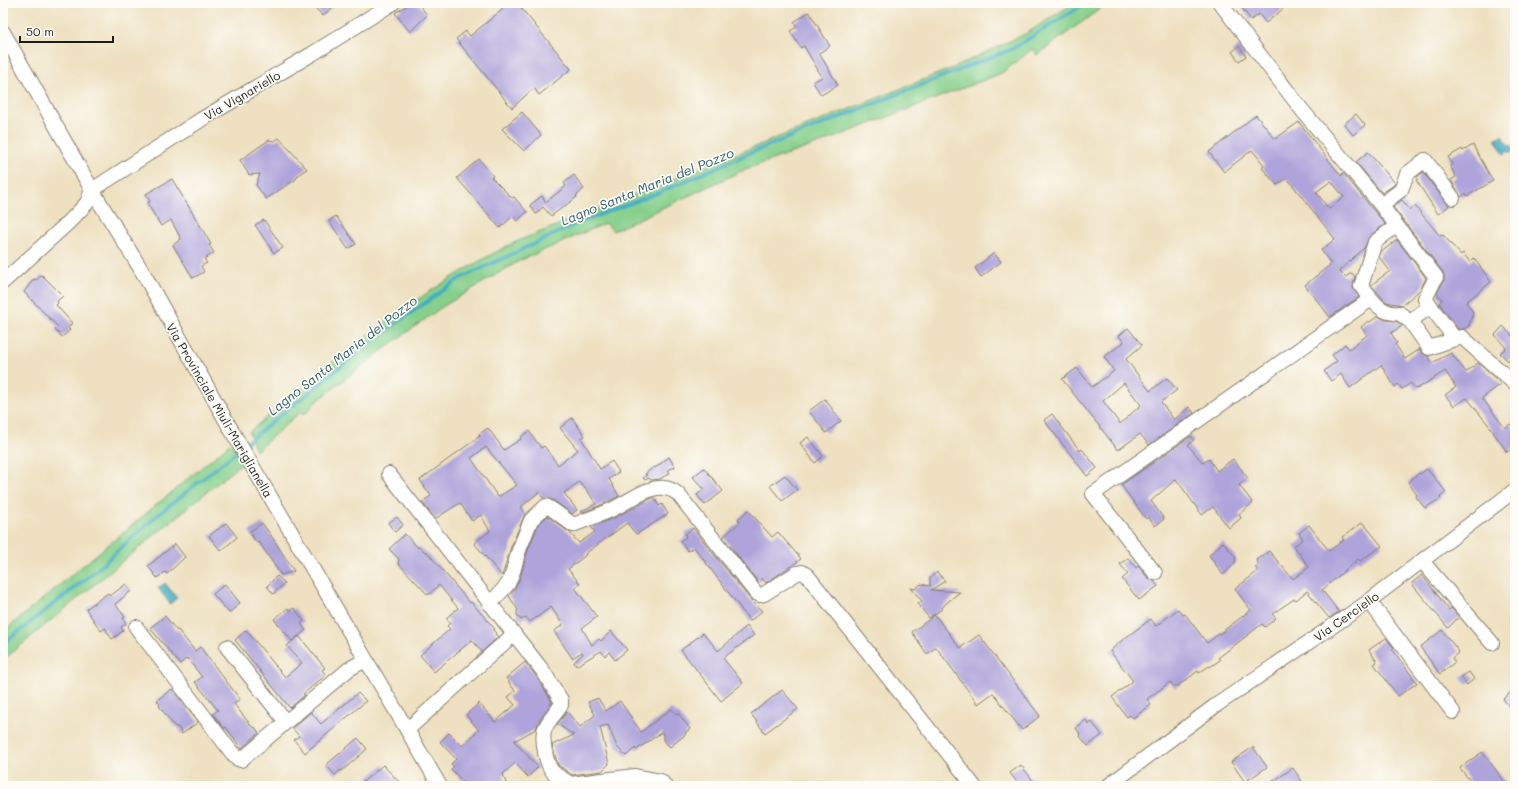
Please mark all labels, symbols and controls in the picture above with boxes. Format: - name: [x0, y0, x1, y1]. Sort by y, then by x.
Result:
- scale bar: [20, 18, 113, 44]
- text: 50 m: [26, 23, 54, 39]
- street label: Via Vignariello: [201, 67, 283, 123]
- water label: Lagno Santa Maria del Pozzo: [558, 143, 736, 229]
- water label: Lagno Santa Maria del Pozzo: [264, 291, 420, 419]
- street label: Via Provinciale Miuli-Mariglianella: [163, 320, 277, 500]
- street label: Via Cerciello: [1310, 588, 1382, 644]

